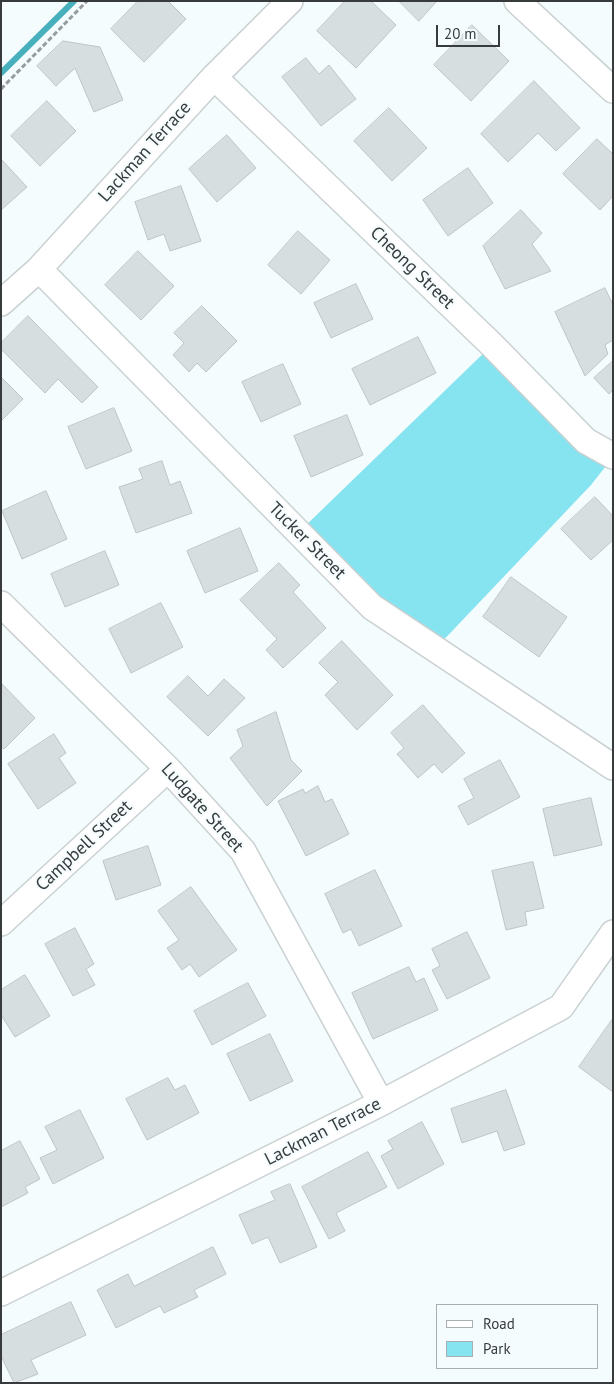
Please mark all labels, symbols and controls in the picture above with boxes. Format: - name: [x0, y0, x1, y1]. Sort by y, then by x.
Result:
- scale bar: [439, 15, 503, 47]
- text: 20 m: [444, 24, 477, 43]
- street label: Lackman Terrace: [94, 97, 196, 207]
- street label: Cheong Street: [365, 222, 459, 314]
- street label: Tucker Street: [264, 498, 350, 584]
- street label: Ludgate Street: [156, 759, 248, 857]
- street label: Campbell Street: [32, 796, 136, 896]
- street label: Lackman Terrace: [261, 1093, 385, 1171]
- legend: [436, 1304, 599, 1369]
- text: Road: [483, 1314, 515, 1333]
- text: Park: [483, 1339, 511, 1358]

